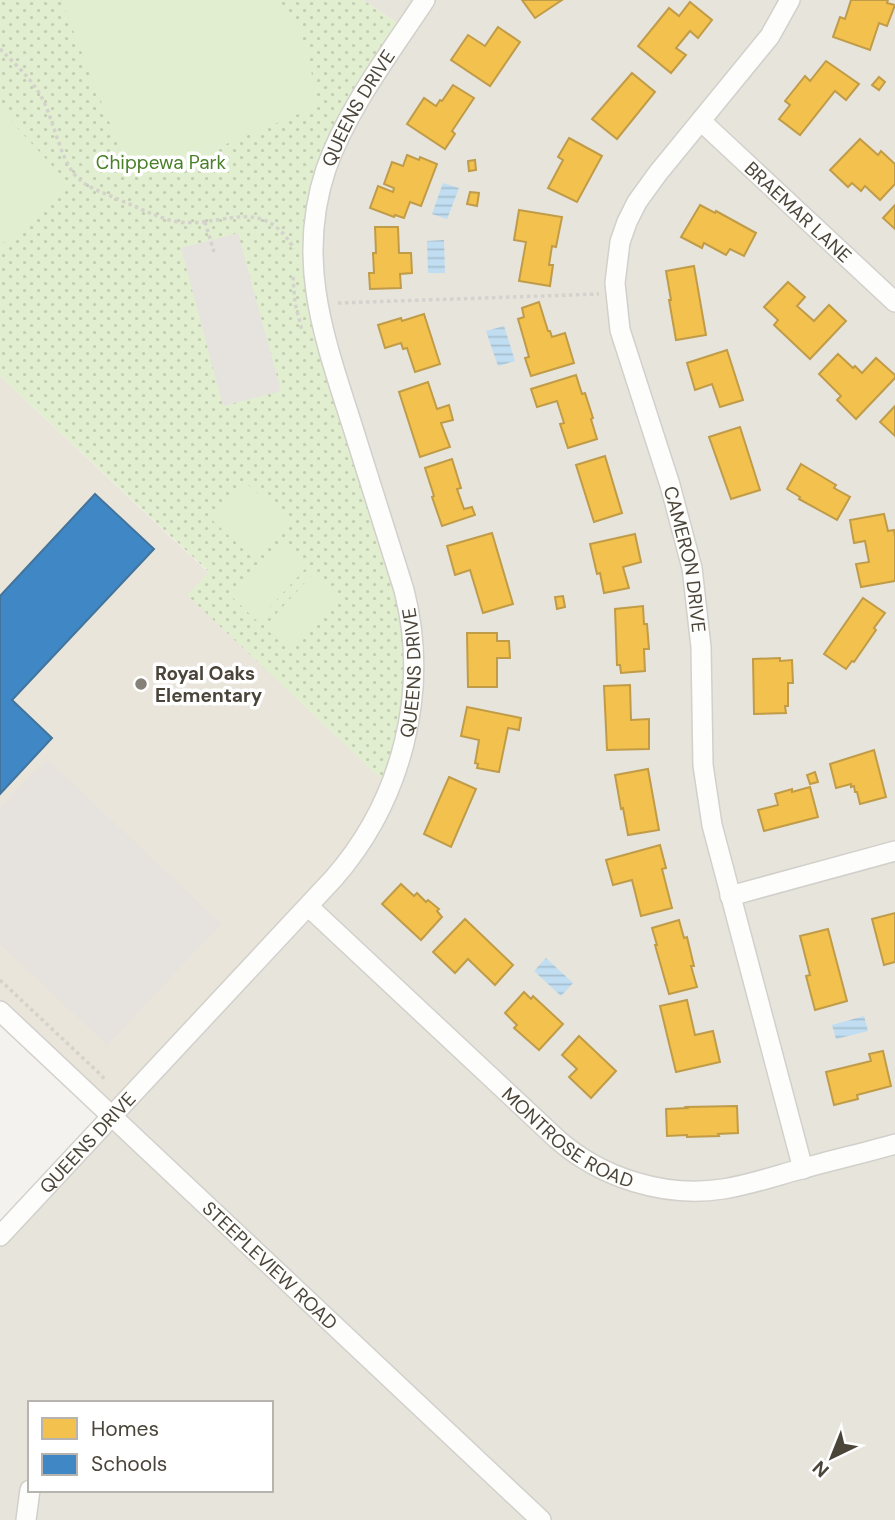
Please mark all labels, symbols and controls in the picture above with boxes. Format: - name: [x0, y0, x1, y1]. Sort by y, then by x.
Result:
- street label: QUEENS DRIVE: [316, 45, 400, 170]
- park label: Chippewa Park: [96, 150, 227, 175]
- street label: BRAEMAR LANE: [739, 156, 857, 268]
- street label: CAMERON DRIVE: [658, 483, 712, 634]
- street label: QUEENS DRIVE: [393, 606, 426, 740]
- place label: Royal Oaks Elementary: [155, 661, 263, 708]
- marker: Royal Oaks Elementary: [133, 676, 149, 692]
- street label: MONTROSE ROAD: [497, 1082, 637, 1193]
- street label: QUEENS DRIVE: [34, 1086, 141, 1199]
- street label: STEEPLEVIEW ROAD: [197, 1196, 343, 1335]
- legend: [28, 1401, 273, 1492]
- text: Homes: [91, 1415, 159, 1443]
- north arrow: [797, 1422, 867, 1492]
- text: Schools: [91, 1450, 167, 1478]
- text: N: [807, 1455, 834, 1483]

